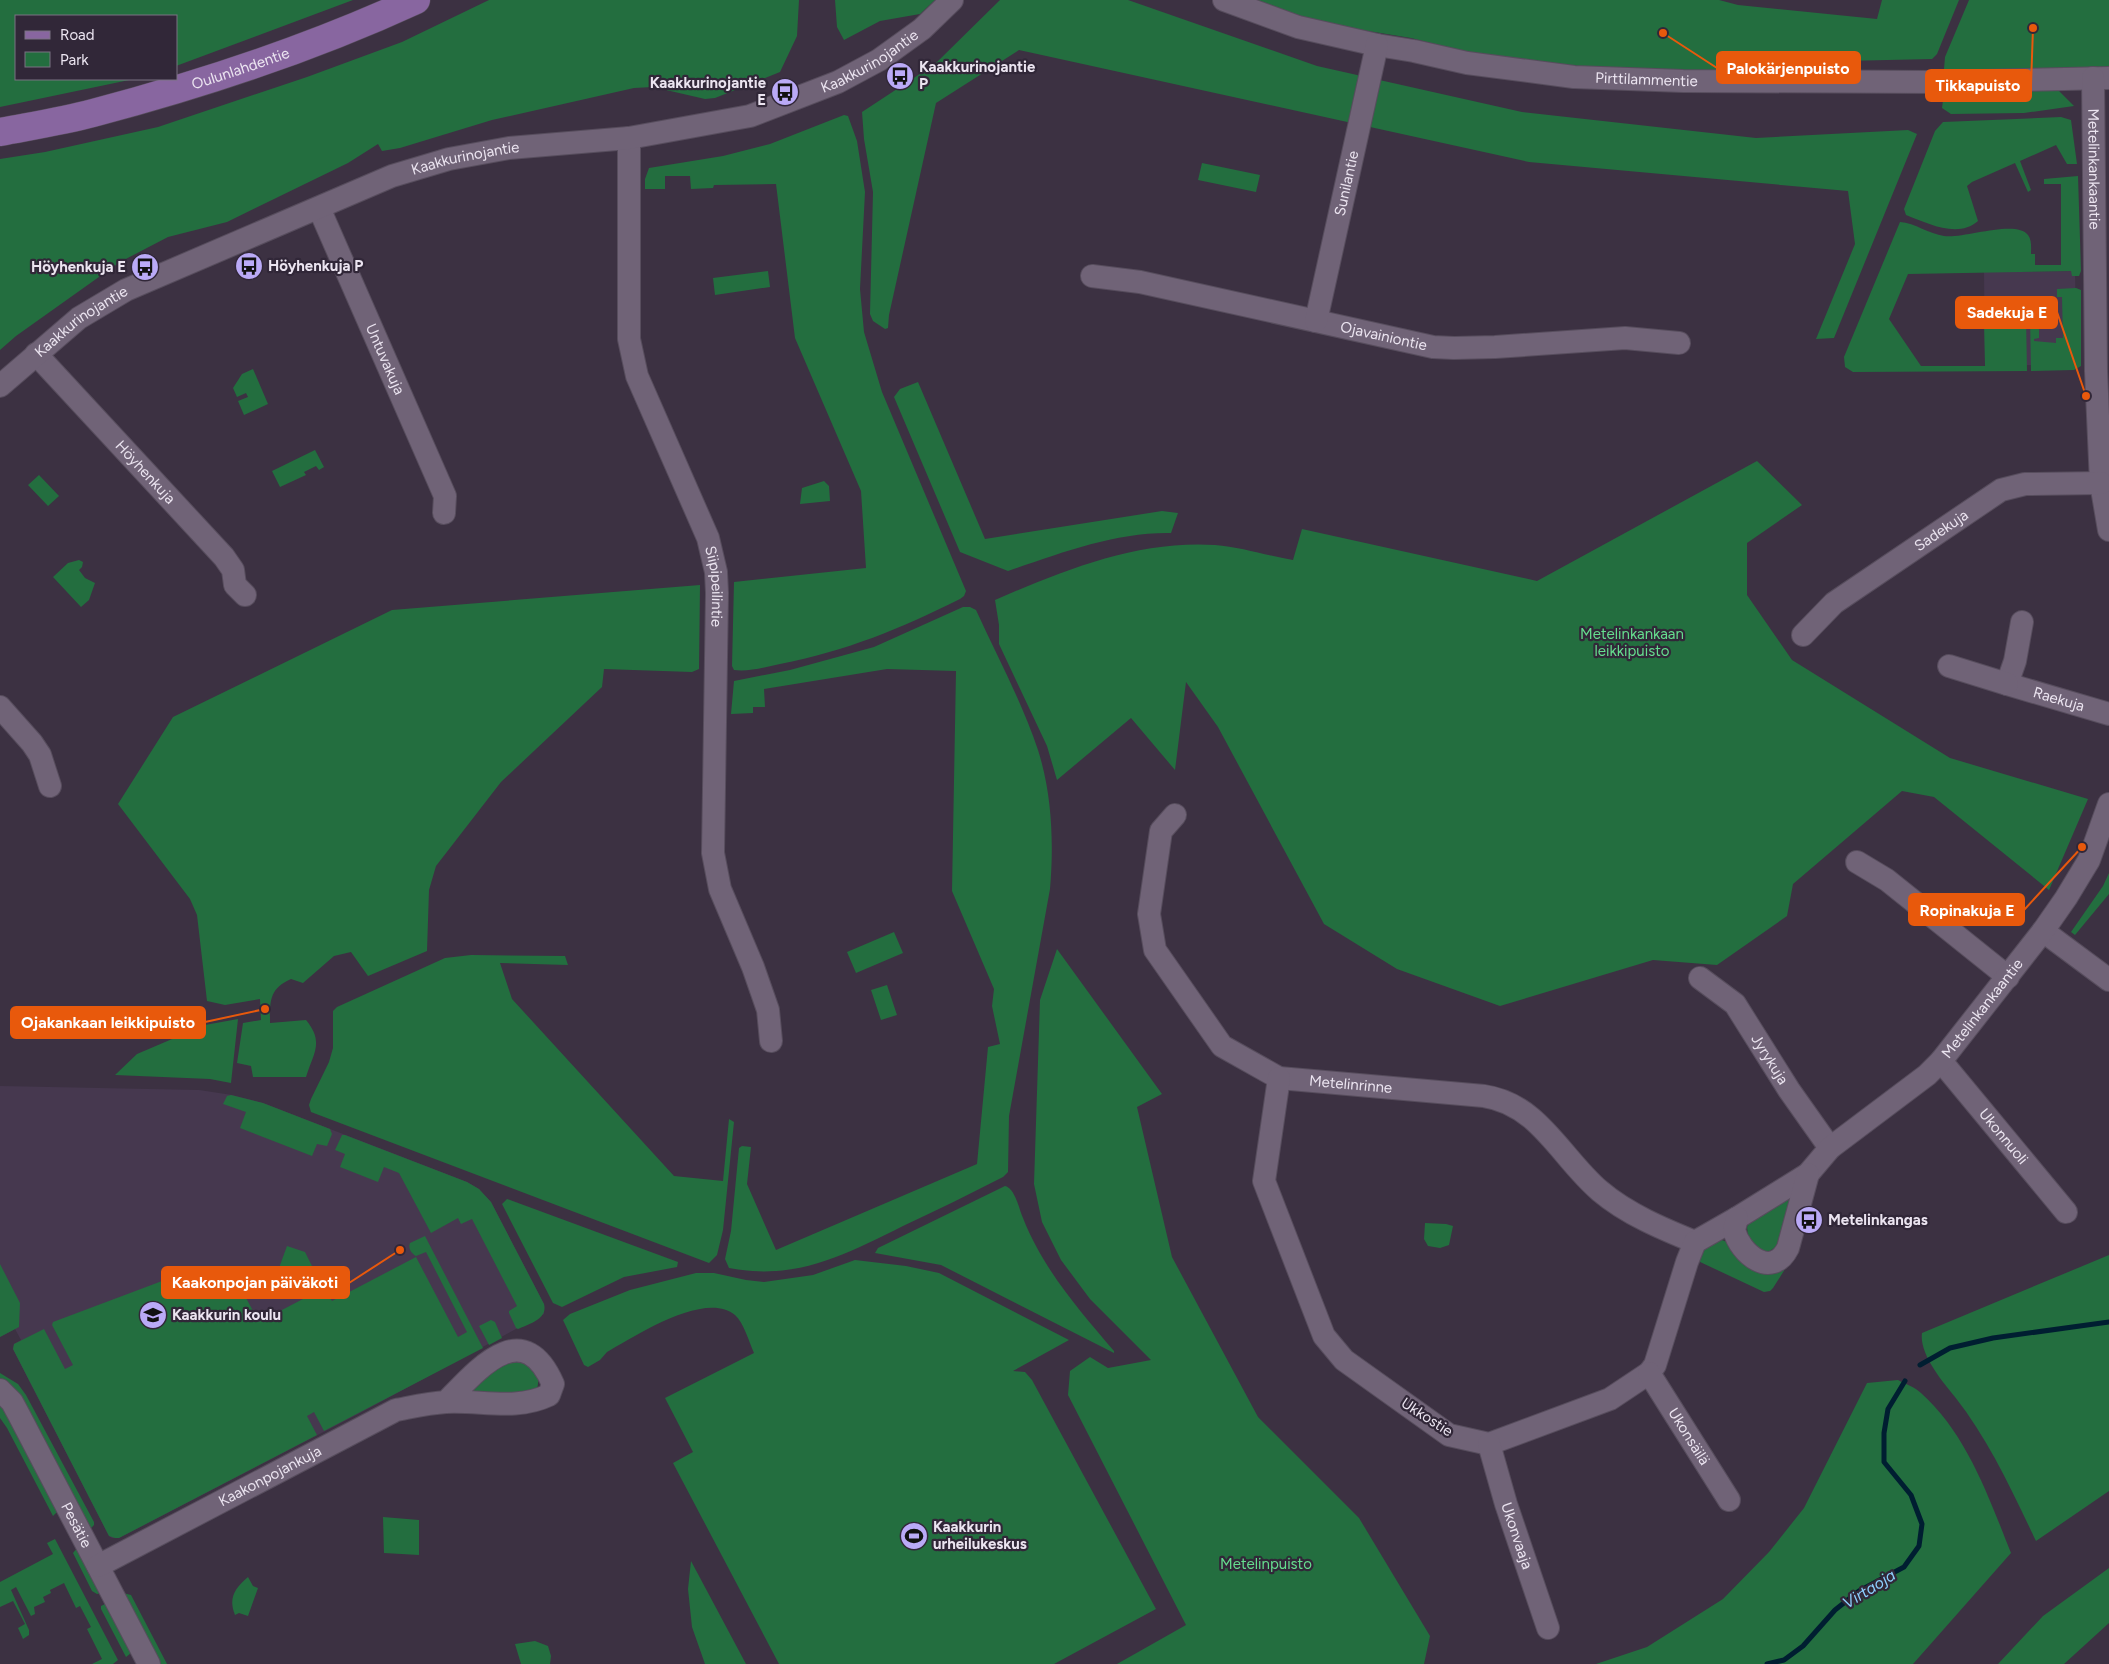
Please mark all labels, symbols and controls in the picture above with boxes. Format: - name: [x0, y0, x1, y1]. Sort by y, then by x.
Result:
- legend: [15, 15, 178, 80]
- text: Road: [60, 26, 95, 44]
- street label: Kaakkurinojantie: [818, 26, 922, 97]
- street label: Oulunlahdentie: [189, 44, 292, 93]
- text: Park: [60, 51, 89, 69]
- callout: Palokärjenpuisto: [1717, 52, 1860, 83]
- place label: Kaakkurinojantie P: [919, 58, 1036, 93]
- text: Palokärjenpuisto: [1727, 59, 1849, 78]
- bus stop icon: Kaakkurinojantie P: [885, 61, 915, 91]
- street label: Pirttilammentie: [1595, 69, 1698, 90]
- callout: Tikkapuisto: [1926, 70, 2031, 101]
- place label: Kaakkurinojantie E: [650, 74, 767, 109]
- text: Tikkapuisto: [1936, 76, 2020, 95]
- bus stop icon: Kaakkurinojantie E: [770, 77, 800, 107]
- street label: Metelinkankaantie: [2084, 108, 2104, 230]
- street label: Kaakkurinojantie: [409, 138, 520, 179]
- street label: Sunilantie: [1331, 149, 1362, 218]
- bus stop icon: Höyhenkuja P: [234, 251, 264, 281]
- bus stop icon: Höyhenkuja E: [130, 252, 160, 282]
- place label: Höyhenkuja P: [268, 257, 363, 275]
- place label: Höyhenkuja E: [31, 258, 126, 276]
- street label: Kaakkurinojantie: [31, 282, 131, 361]
- callout: Sadekuja E: [1956, 297, 2057, 328]
- text: Sadekuja E: [1967, 303, 2047, 322]
- street label: Ojavainiontie: [1339, 318, 1429, 354]
- street label: Untuvakuja: [362, 321, 409, 397]
- street label: Höyhenkuja: [112, 437, 179, 508]
- street label: Sadekuja: [1911, 506, 1972, 555]
- street label: Siipipeilintie: [701, 544, 726, 627]
- park label: Metelinkankaan leikkipuisto: [1580, 625, 1684, 660]
- street label: Raekuja: [2031, 683, 2087, 715]
- callout: Ropinakuja E: [1909, 894, 2024, 925]
- text: Ropinakuja E: [1919, 901, 2015, 920]
- street label: Metelinkankaantie: [1938, 955, 2027, 1062]
- callout: Ojakankaan leikkipuisto: [11, 1007, 205, 1038]
- text: Ojakankaan leikkipuisto: [21, 1013, 195, 1032]
- street label: Jyrykuja: [1747, 1031, 1792, 1088]
- street label: Metelinrinne: [1308, 1072, 1393, 1097]
- street label: Ukonnuoli: [1975, 1105, 2032, 1168]
- bus stop icon: Metelinkangas: [1794, 1205, 1824, 1235]
- place label: Metelinkangas: [1828, 1211, 1928, 1229]
- callout: Kaakonpojan päiväkoti: [162, 1267, 349, 1298]
- text: Kaakonpojan päiväkoti: [172, 1273, 338, 1292]
- school or university icon: Kaakkurin koulu: [138, 1300, 168, 1330]
- place label: Kaakkurin koulu: [172, 1306, 281, 1324]
- street label: Ukkostie: [1398, 1394, 1456, 1440]
- street label: Ukonsäilä: [1664, 1405, 1714, 1468]
- street label: Kaakonpojankuja: [215, 1442, 324, 1510]
- street label: Pesätie: [57, 1499, 96, 1551]
- street label: Ukonvaaja: [1497, 1500, 1536, 1572]
- place label: Kaakkurin urheilukeskus: [933, 1518, 1027, 1553]
- sports icon: Kaakkurin urheilukeskus: [899, 1521, 929, 1551]
- park label: Metelinpuisto: [1220, 1555, 1312, 1573]
- water label: Virtaoja: [1839, 1565, 1899, 1613]

